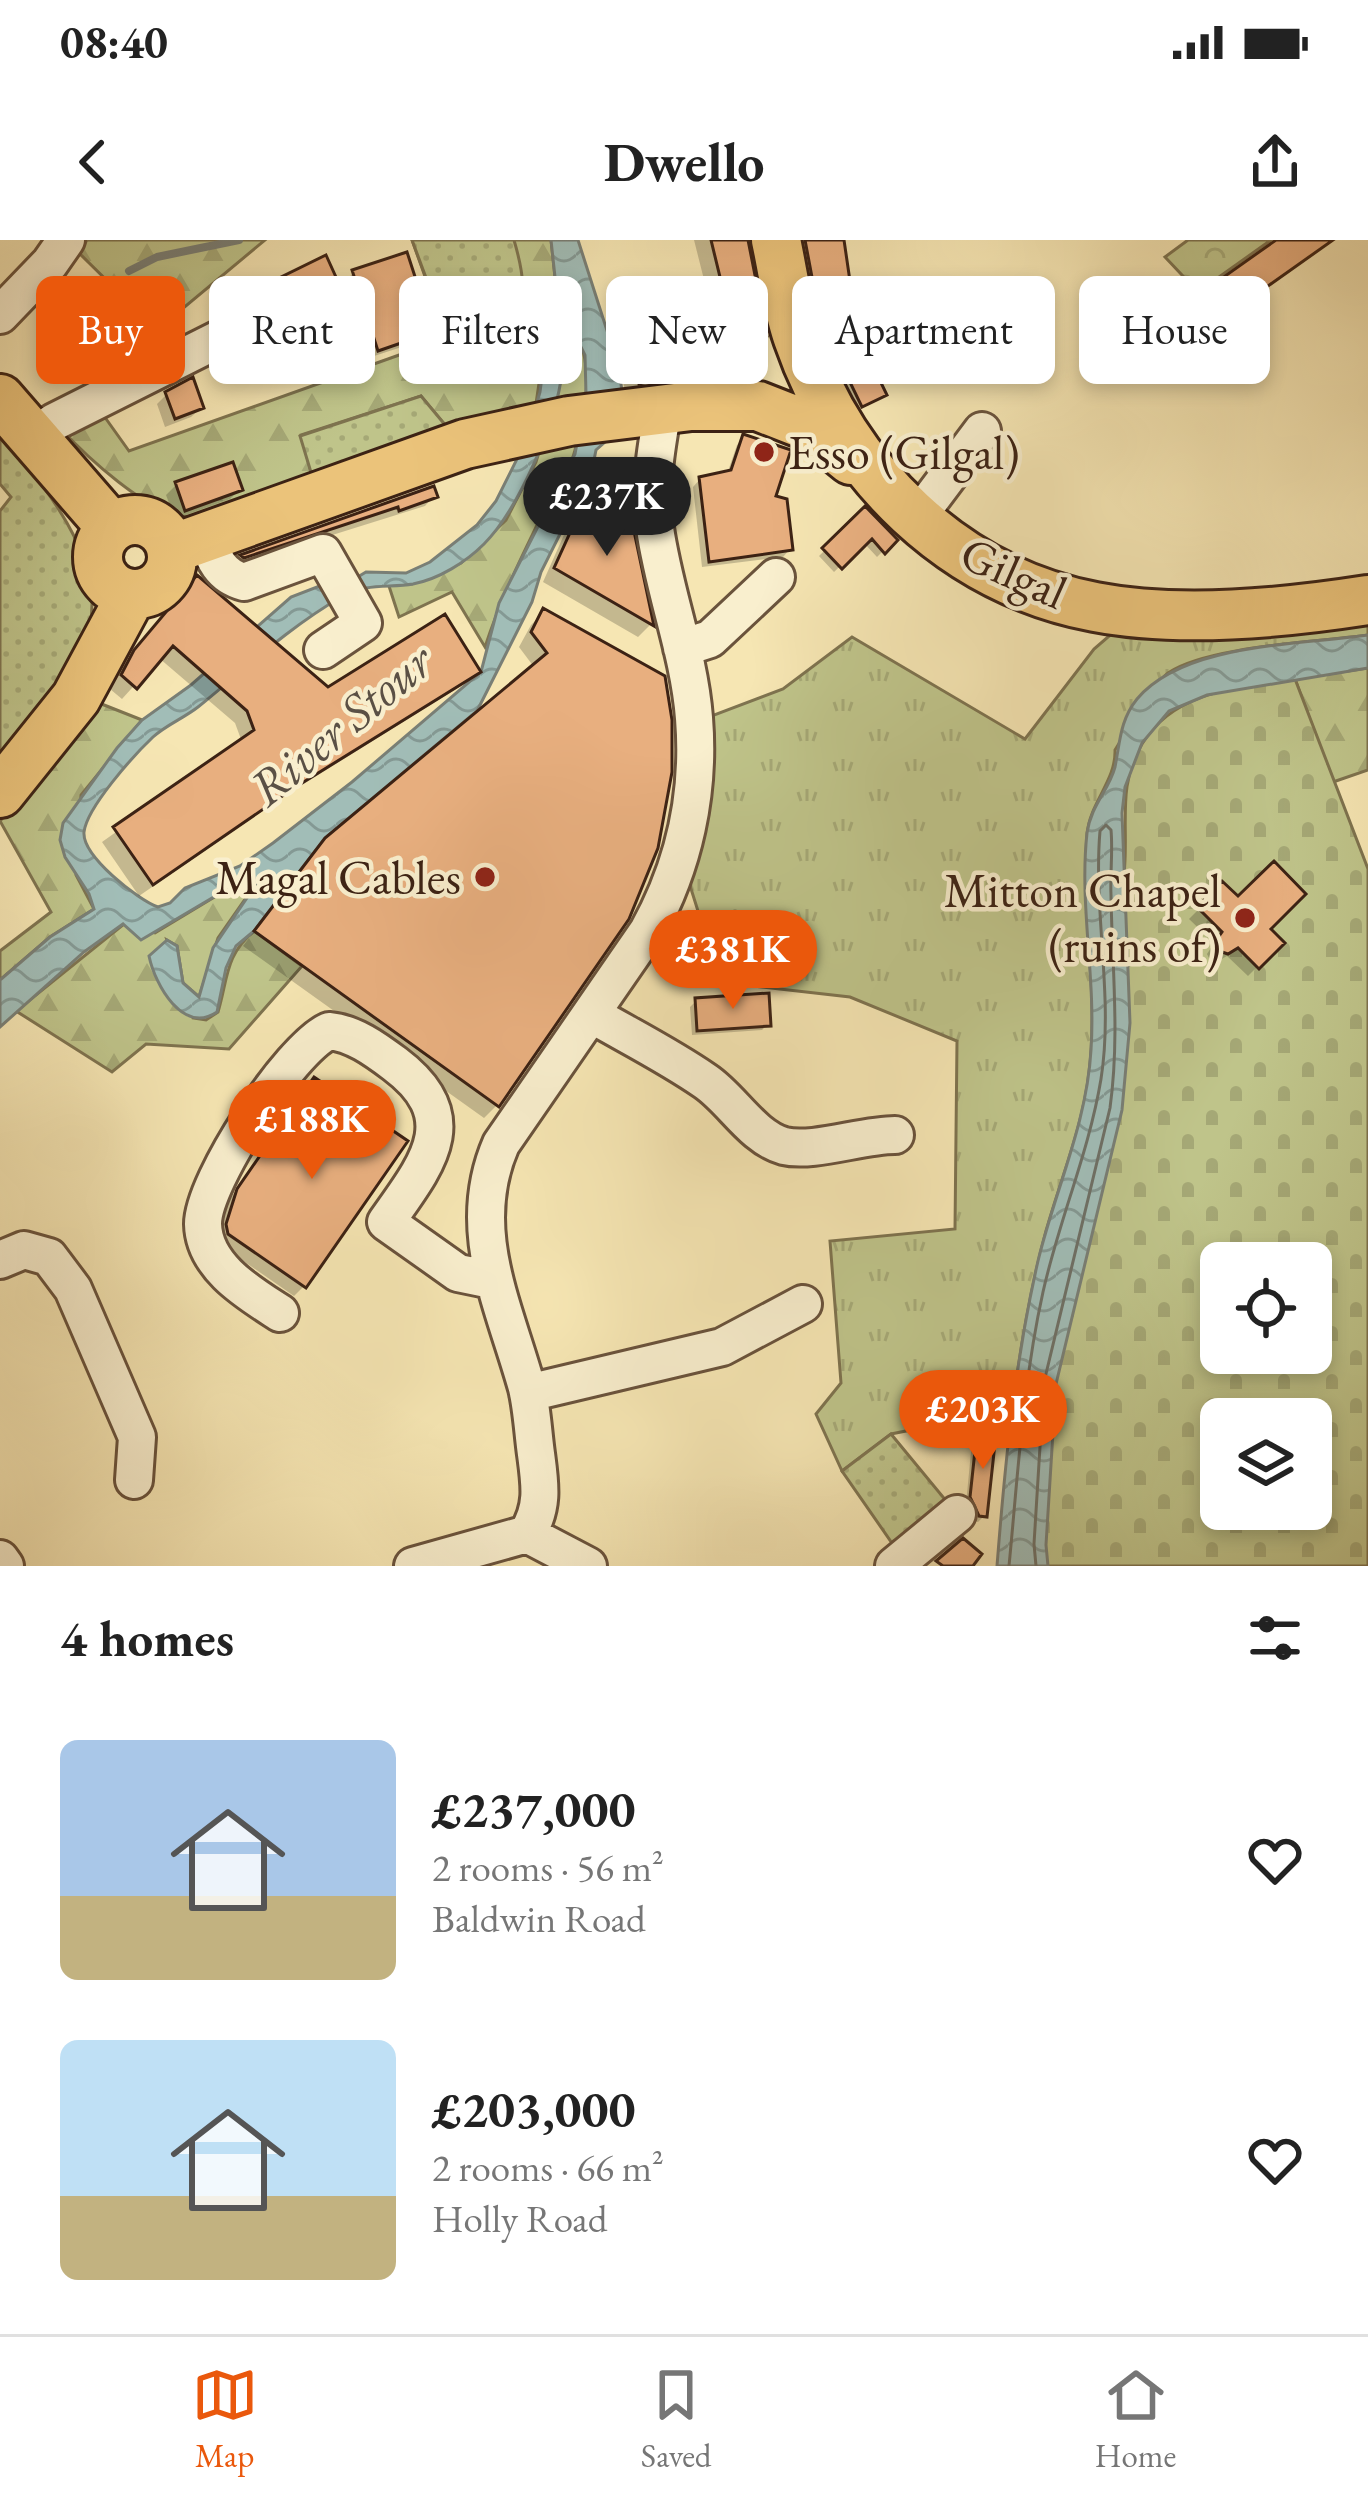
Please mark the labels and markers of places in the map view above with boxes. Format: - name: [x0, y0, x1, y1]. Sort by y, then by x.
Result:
- place label: Esso (Gilgal): [788, 421, 1020, 483]
- marker: Esso (Gilgal): [751, 439, 777, 465]
- pin: £237K: [523, 457, 691, 559]
- place label: Magal Cables: [215, 846, 461, 908]
- place label: Mitton Chapel (ruins of): [944, 859, 1221, 976]
- marker: Magal Cables: [472, 864, 498, 890]
- marker: Mitton Chapel (ruins of): [1232, 905, 1258, 931]
- pin: £381K: [649, 910, 817, 1012]
- pin: £188K: [228, 1080, 396, 1182]
- pin: £203K: [899, 1370, 1067, 1472]

